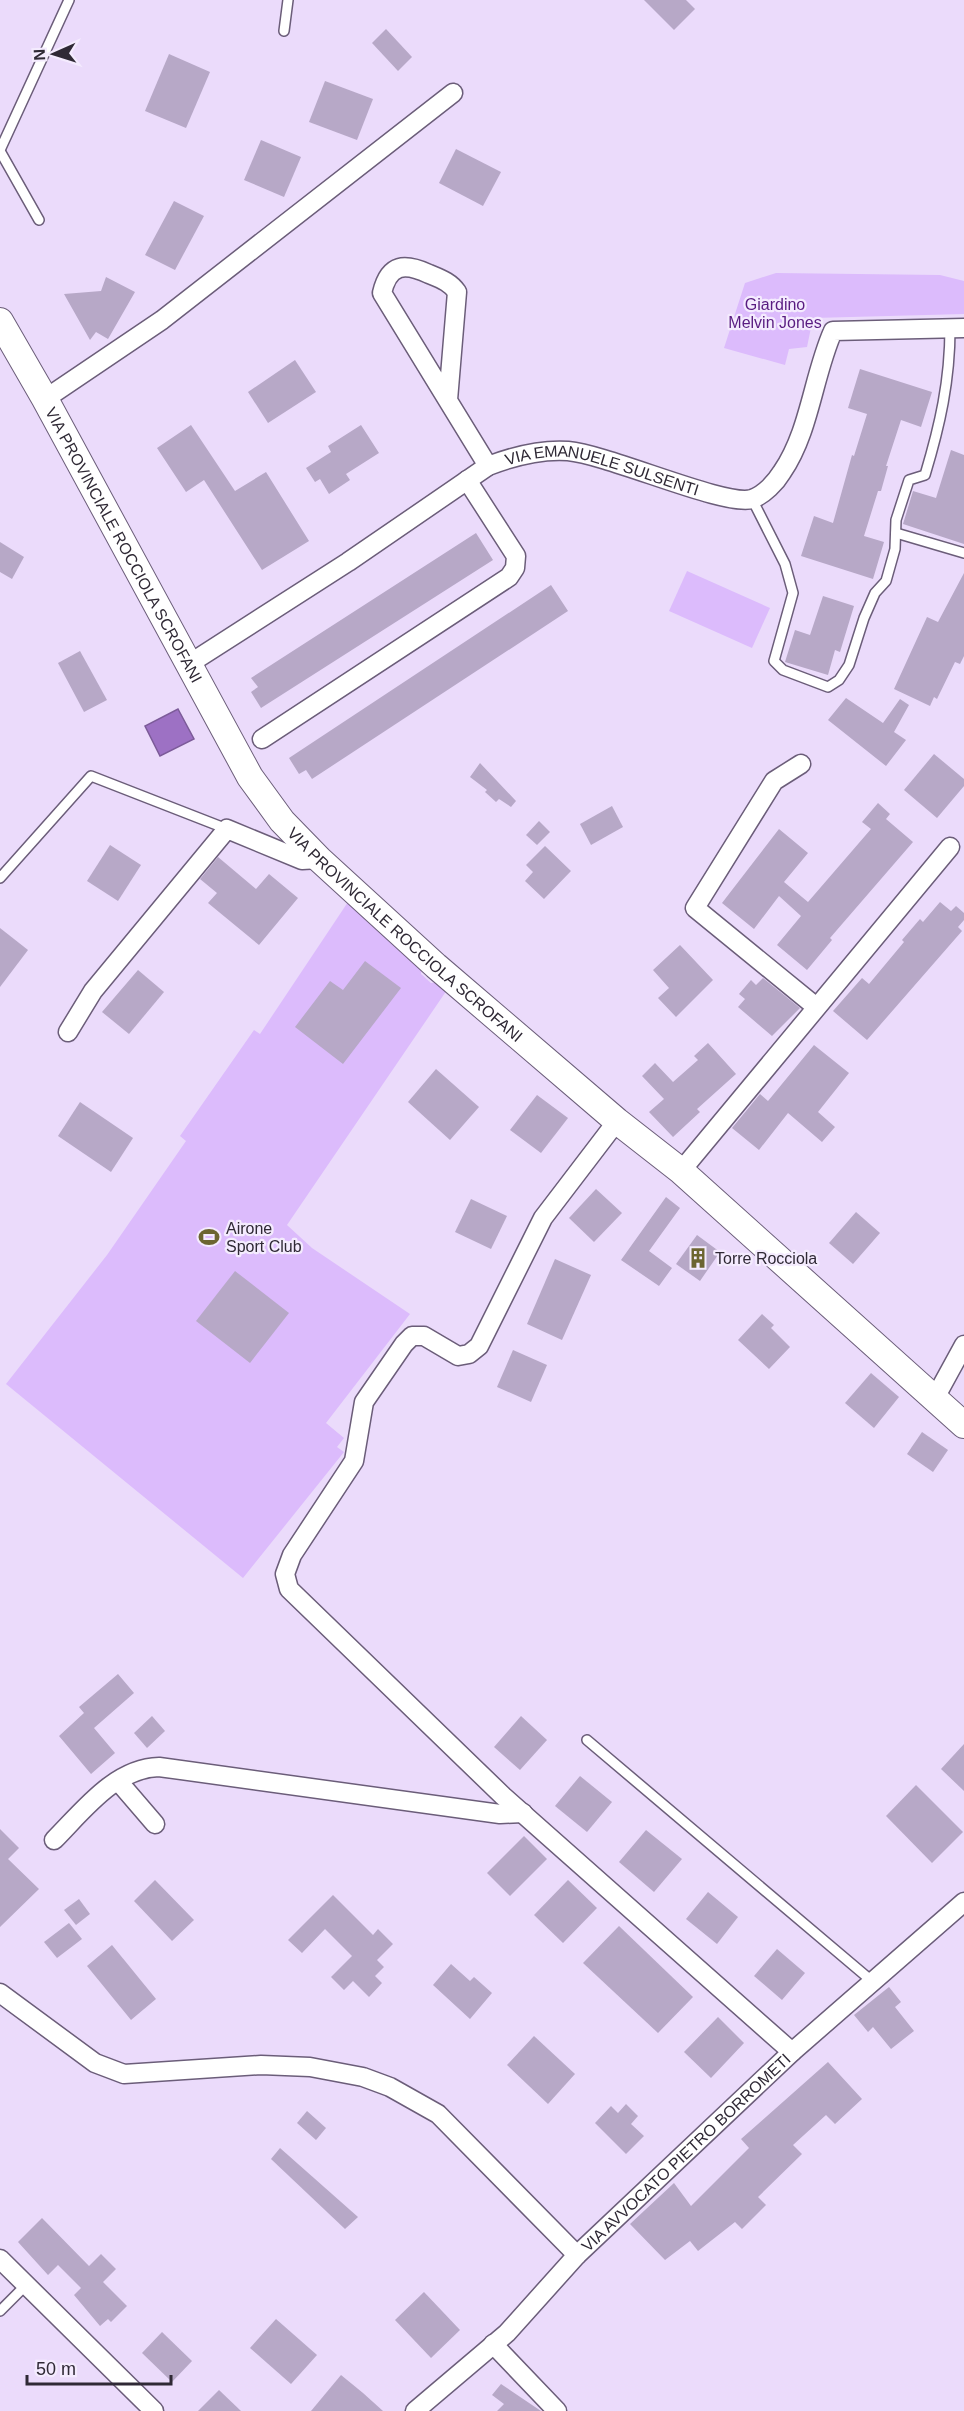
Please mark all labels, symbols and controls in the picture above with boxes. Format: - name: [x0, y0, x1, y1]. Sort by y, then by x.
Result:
- north arrow: [24, 24, 84, 84]
- text: N: [31, 49, 48, 61]
- park label: Giardino Melvin Jones: [728, 296, 822, 331]
- street label: VIA PROVINCIALE ROCCIOLA SCROFANI: [42, 405, 205, 686]
- street label: VIA EMANUELE SULSENTI: [503, 443, 701, 499]
- street label: VIA PROVINCIALE ROCCIOLA SCROFANI: [284, 824, 526, 1045]
- place label: Airone Sport Club: [226, 1220, 302, 1255]
- sports icon: Airone Sport Club: [197, 1225, 221, 1249]
- building icon: Torre Rocciola: [686, 1246, 710, 1270]
- place label: Torre Rocciola: [715, 1250, 817, 1267]
- street label: VIA AVVOCATO PIETRO BORROMETI: [578, 2050, 794, 2255]
- scale bar: [27, 2348, 171, 2386]
- text: 50 m: [36, 2359, 76, 2379]

